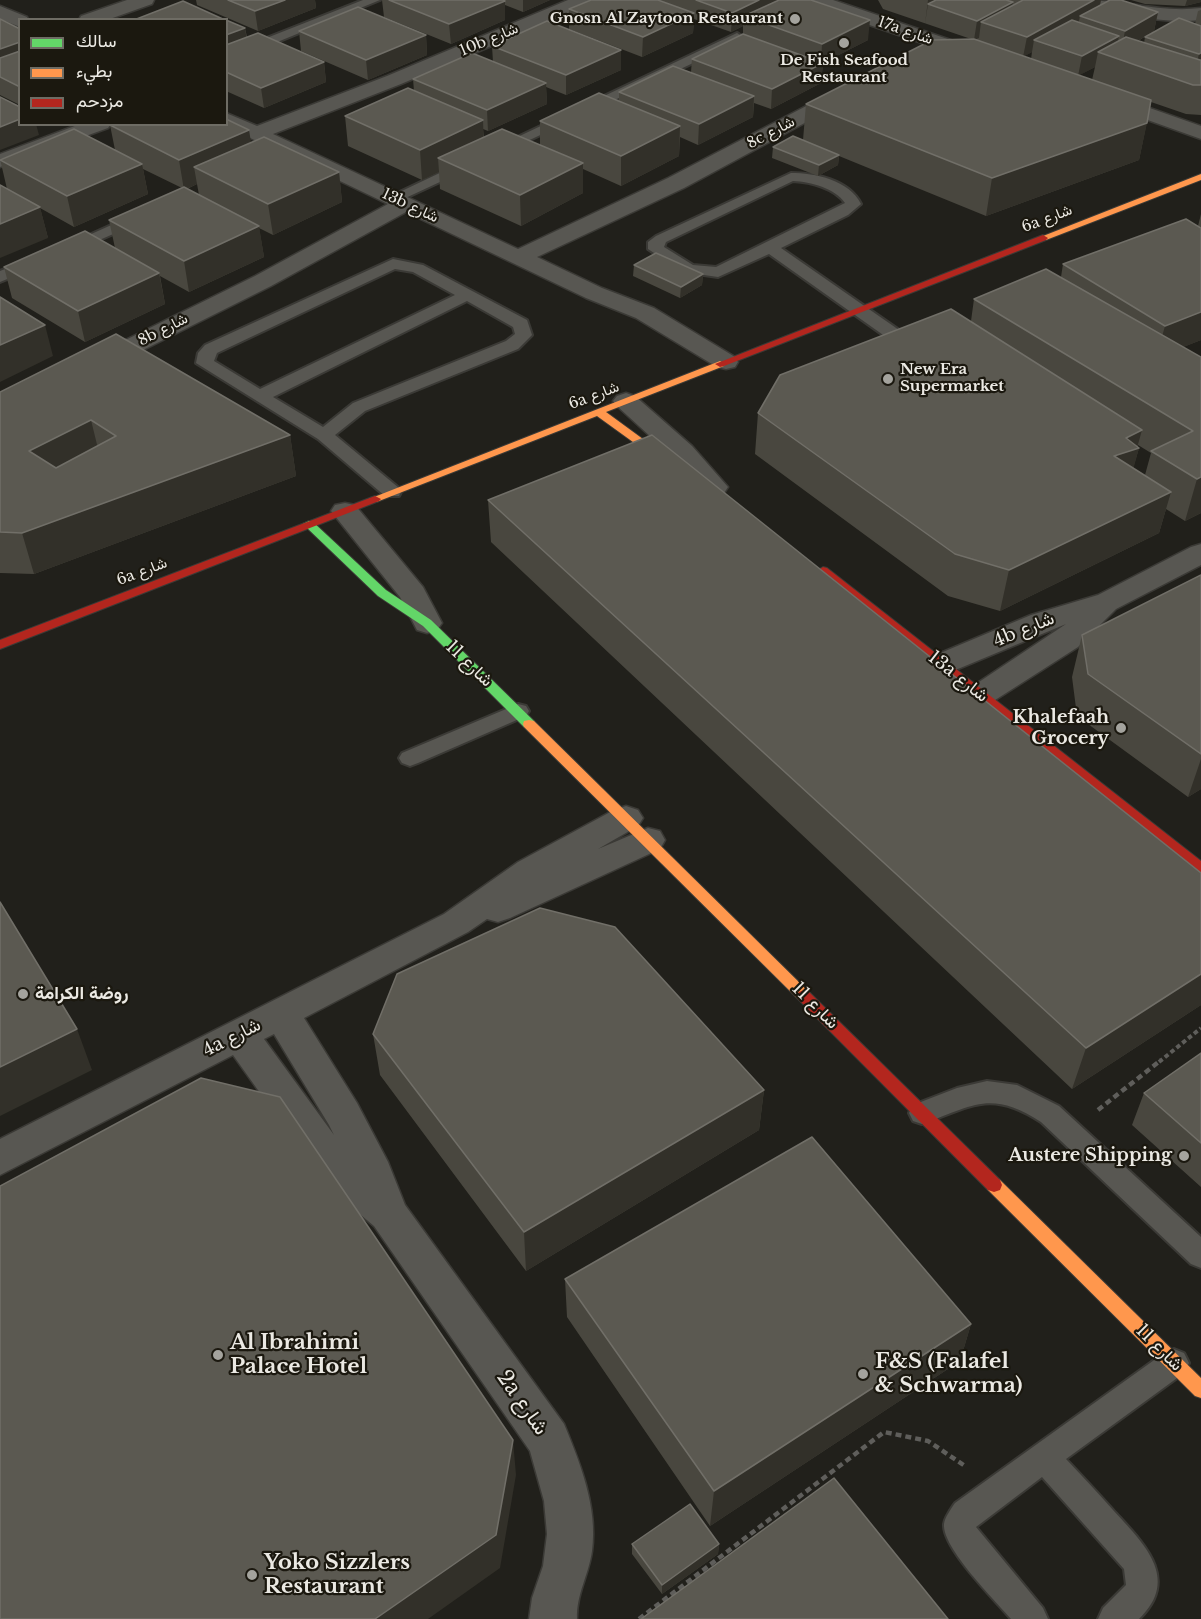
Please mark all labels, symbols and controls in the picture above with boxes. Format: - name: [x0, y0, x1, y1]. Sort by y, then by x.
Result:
- place label: Gnosn Al Zaytoon Restaurant: [550, 10, 783, 28]
- marker: Gnosn Al Zaytoon Restaurant: [788, 12, 802, 26]
- street label: 17a شارع: [875, 13, 935, 49]
- legend: [18, 18, 228, 126]
- street label: 10b شارع: [457, 20, 521, 60]
- text: سالك: [76, 30, 116, 52]
- marker: De Fish Seafood Restaurant: [837, 36, 851, 50]
- place label: De Fish Seafood Restaurant: [780, 52, 908, 87]
- text: بطيء: [76, 60, 112, 82]
- text: مزدحم: [76, 90, 123, 112]
- street label: 8c شارع: [744, 113, 798, 153]
- street label: 13b شارع: [379, 185, 441, 227]
- street label: 6a شارع: [1019, 201, 1075, 237]
- street label: 8b شارع: [135, 310, 191, 350]
- place label: New Era Supermarket: [900, 361, 1004, 396]
- marker: New Era Supermarket: [881, 372, 895, 386]
- street label: 6a شارع: [566, 378, 622, 414]
- street label: 6a شارع: [114, 554, 170, 590]
- street label: 4b شارع: [990, 608, 1058, 652]
- street label: شارع 11: [441, 636, 497, 692]
- street label: 13a شارع: [924, 647, 992, 707]
- place label: Khalefaah Grocery: [1013, 707, 1109, 750]
- marker: Khalefaah Grocery: [1114, 721, 1128, 735]
- street label: شارع 11: [787, 978, 843, 1034]
- place label: روضة الكرامة: [35, 983, 128, 1005]
- marker: روضة الكرامة: [16, 987, 30, 1001]
- street label: 4a شارع: [200, 1014, 264, 1062]
- place label: Austere Shipping: [1008, 1145, 1172, 1167]
- marker: Austere Shipping: [1177, 1149, 1191, 1163]
- street label: شارع 11: [1131, 1320, 1187, 1376]
- place label: Al Ibrahimi Palace Hotel: [230, 1330, 367, 1380]
- marker: Al Ibrahimi Palace Hotel: [211, 1348, 225, 1362]
- place label: F&S (Falafel & Schwarma): [875, 1349, 1023, 1399]
- street label: 2a شارع: [491, 1366, 553, 1440]
- marker: F&S (Falafel & Schwarma): [856, 1367, 870, 1381]
- place label: Yoko Sizzlers Restaurant: [264, 1550, 410, 1600]
- marker: Yoko Sizzlers Restaurant: [245, 1568, 259, 1582]

